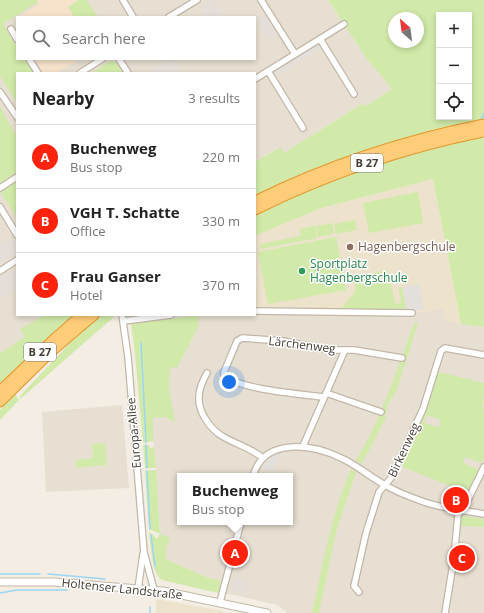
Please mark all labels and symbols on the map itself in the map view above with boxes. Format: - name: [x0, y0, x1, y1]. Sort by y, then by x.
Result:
- north arrow: [388, 12, 424, 48]
- road number: B 27: [351, 154, 383, 172]
- place label: Hagenbergschule: [358, 238, 456, 255]
- marker: Hagenbergschule: [345, 242, 355, 252]
- place label: Sportplatz Hagenbergschule: [310, 255, 408, 286]
- marker: Sportplatz Hagenbergschule: [297, 266, 307, 276]
- street label: Lärchenweg: [267, 332, 337, 357]
- road number: B 27: [24, 343, 56, 361]
- your location: [219, 372, 239, 392]
- street label: Europa-Allee: [122, 397, 145, 469]
- street label: Birkenweg: [383, 419, 424, 480]
- pin: B: [443, 485, 469, 515]
- pin: A: [222, 538, 248, 568]
- pin: C: [449, 543, 475, 573]
- street label: Holtenser Landstraße: [61, 574, 184, 603]

